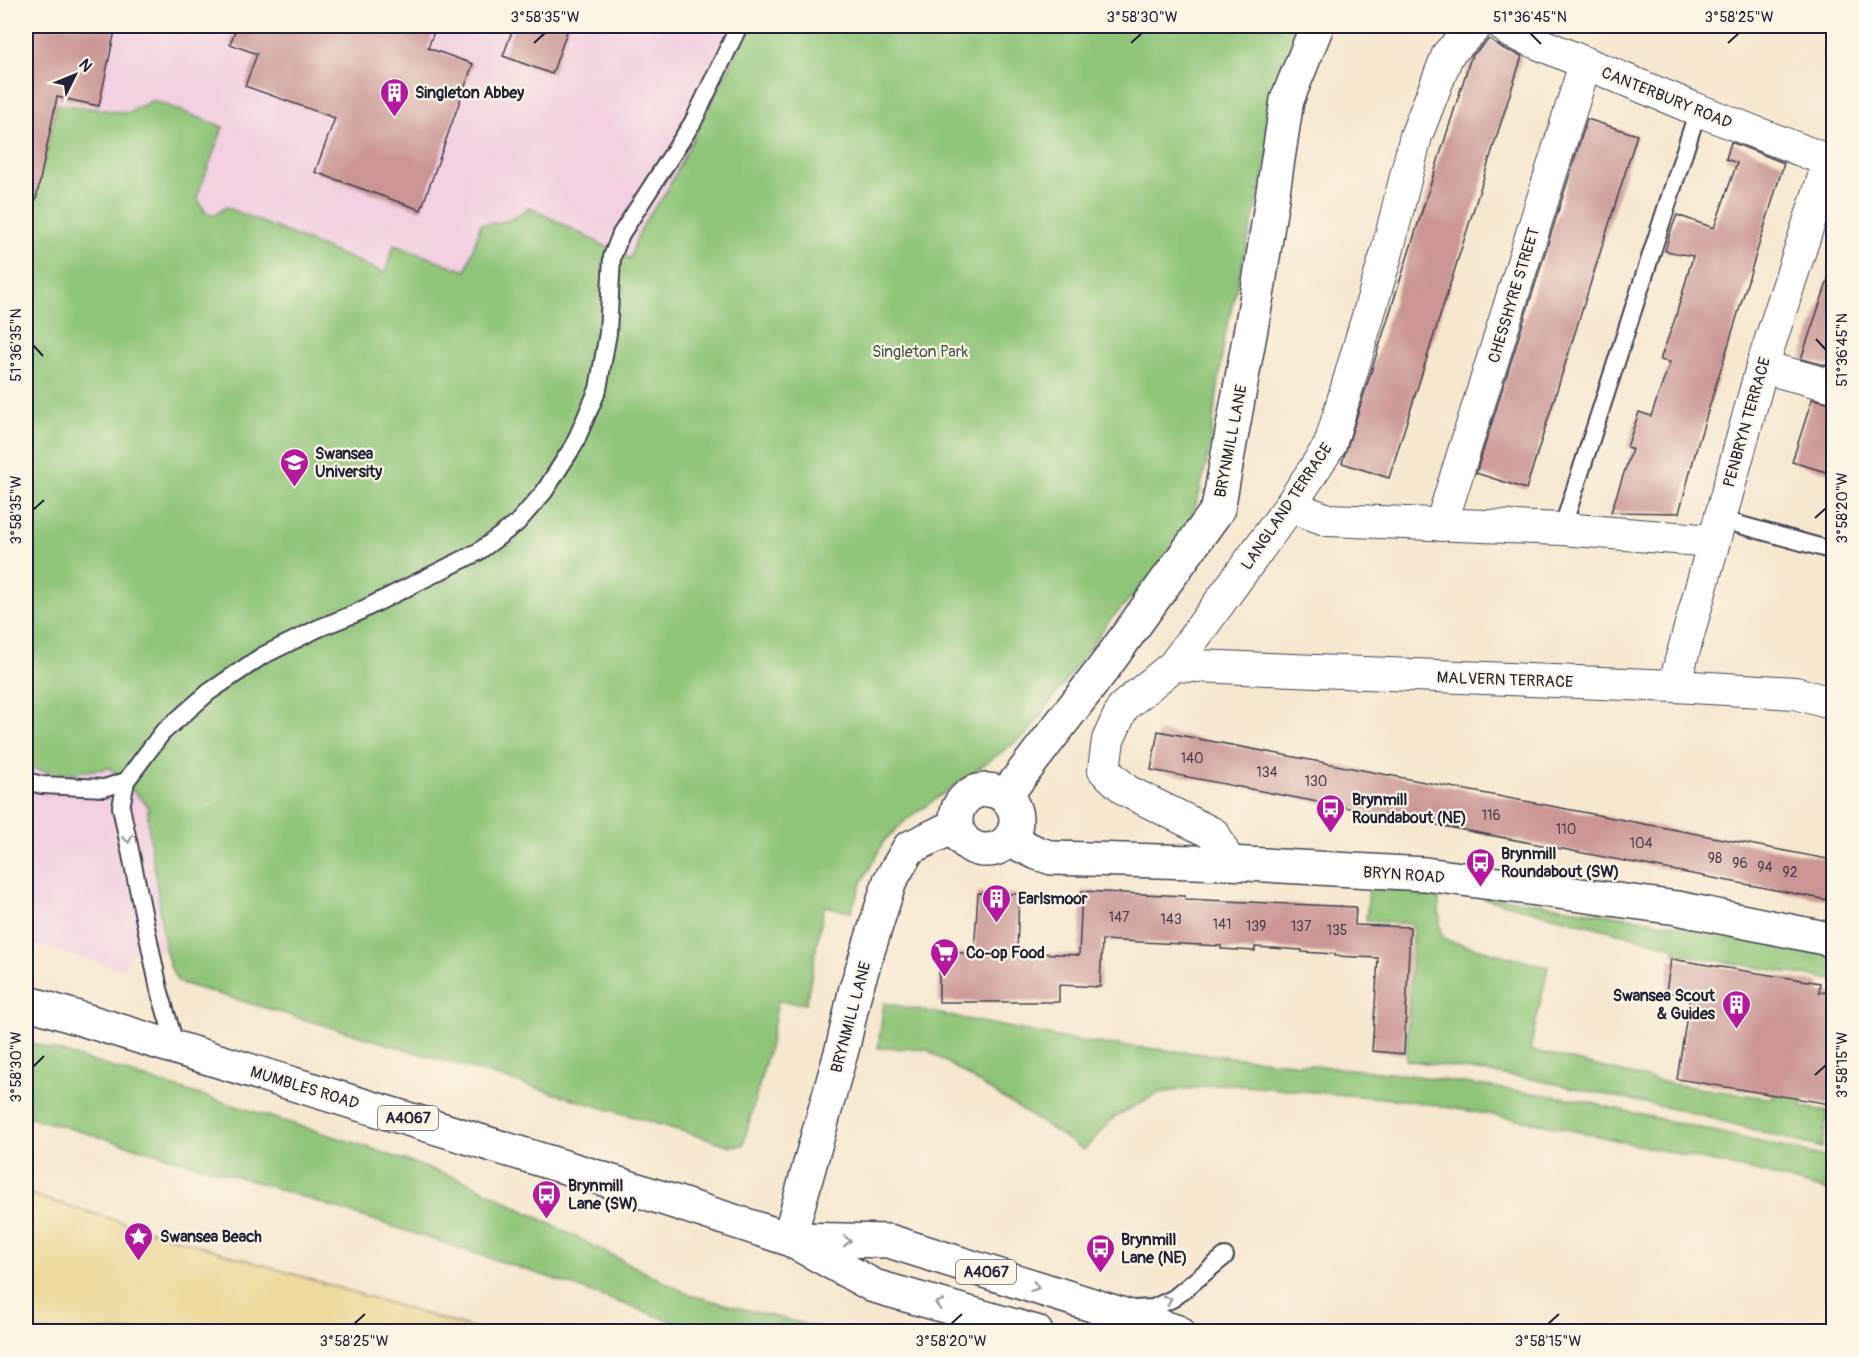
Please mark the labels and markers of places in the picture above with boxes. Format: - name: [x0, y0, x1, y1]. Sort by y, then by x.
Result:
- building icon: Singleton Abbey: [378, 76, 410, 118]
- place label: Singleton Abbey: [415, 83, 524, 103]
- place label: Swansea University: [315, 444, 382, 482]
- school or university icon: Swansea University: [278, 446, 310, 488]
- place label: Brynmill Roundabout (NE): [1352, 790, 1467, 828]
- bus stop icon: Brynmill Roundabout (NE): [1315, 792, 1347, 834]
- place label: Brynmill Roundabout (SW): [1501, 844, 1619, 882]
- bus stop icon: Brynmill Roundabout (SW): [1464, 846, 1496, 888]
- building icon: Earlsmoor: [981, 882, 1013, 924]
- place label: Earlsmoor: [1018, 889, 1088, 909]
- supermarket icon: Co-op Food: [929, 936, 961, 978]
- place label: Co-op Food: [966, 943, 1045, 963]
- place label: Swansea Scout & Guides: [1613, 986, 1716, 1024]
- building icon: Swansea Scout & Guides: [1720, 988, 1752, 1030]
- place label: Brynmill Lane (SW): [568, 1176, 638, 1214]
- bus stop icon: Brynmill Lane (SW): [531, 1178, 563, 1220]
- place icon: Swansea Beach: [123, 1220, 155, 1262]
- place label: Swansea Beach: [160, 1227, 262, 1247]
- place label: Brynmill Lane (NE): [1121, 1230, 1187, 1268]
- bus stop icon: Brynmill Lane (NE): [1084, 1232, 1116, 1274]

